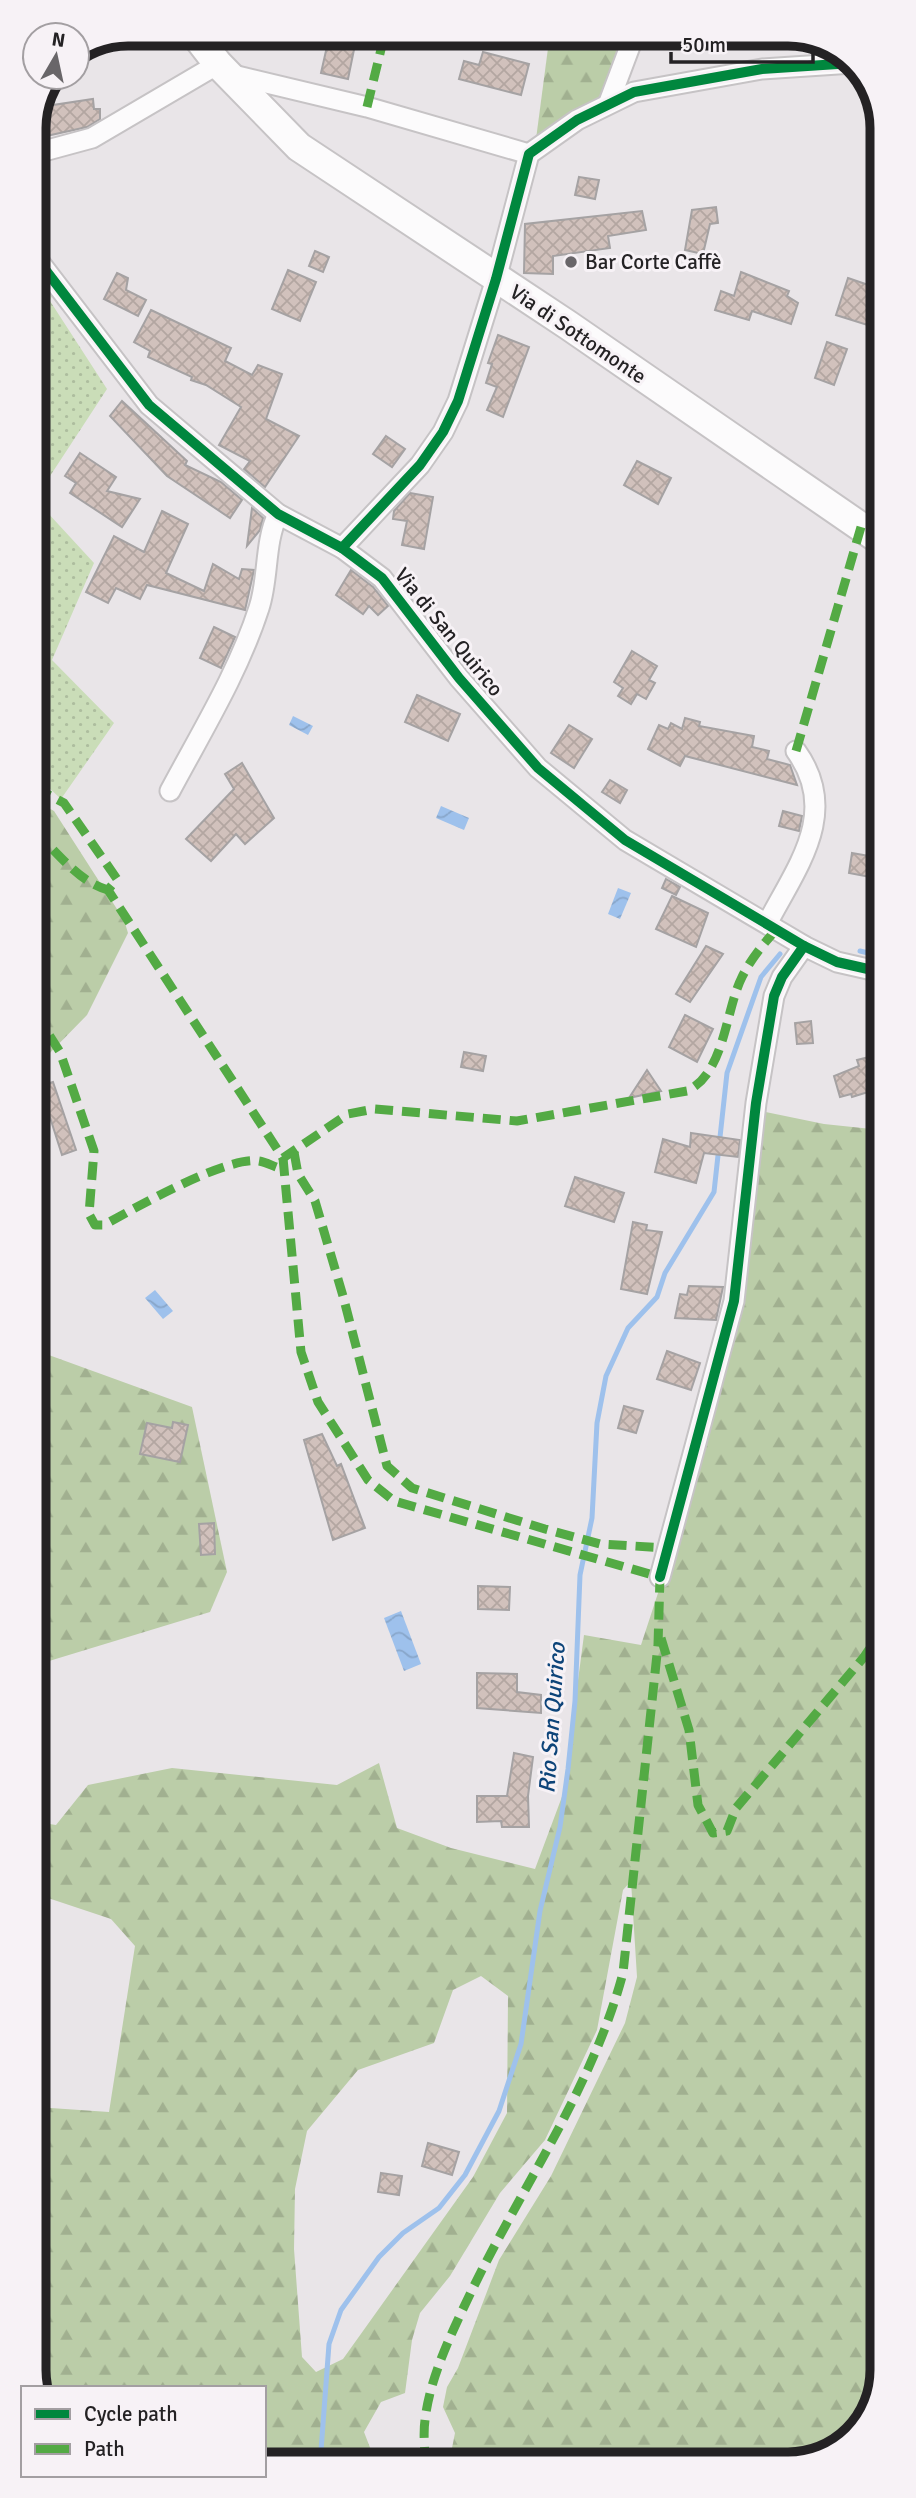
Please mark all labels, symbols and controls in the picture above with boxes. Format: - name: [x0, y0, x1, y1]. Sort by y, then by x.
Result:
- north arrow: [21, 21, 91, 91]
- scale bar: [671, 21, 813, 65]
- text: N: [50, 27, 67, 53]
- text: 50 m: [682, 32, 726, 58]
- place label: Bar Corte Caffè: [585, 249, 722, 275]
- marker: Bar Corte Caffè: [563, 254, 579, 270]
- street label: Via di Sottomonte: [505, 279, 651, 389]
- street label: Via di San Quirico: [389, 562, 509, 702]
- water label: Rio San Quirico: [532, 1641, 572, 1794]
- legend: [21, 2386, 266, 2477]
- text: Cycle path: [84, 2401, 178, 2427]
- text: Path: [84, 2436, 125, 2462]

